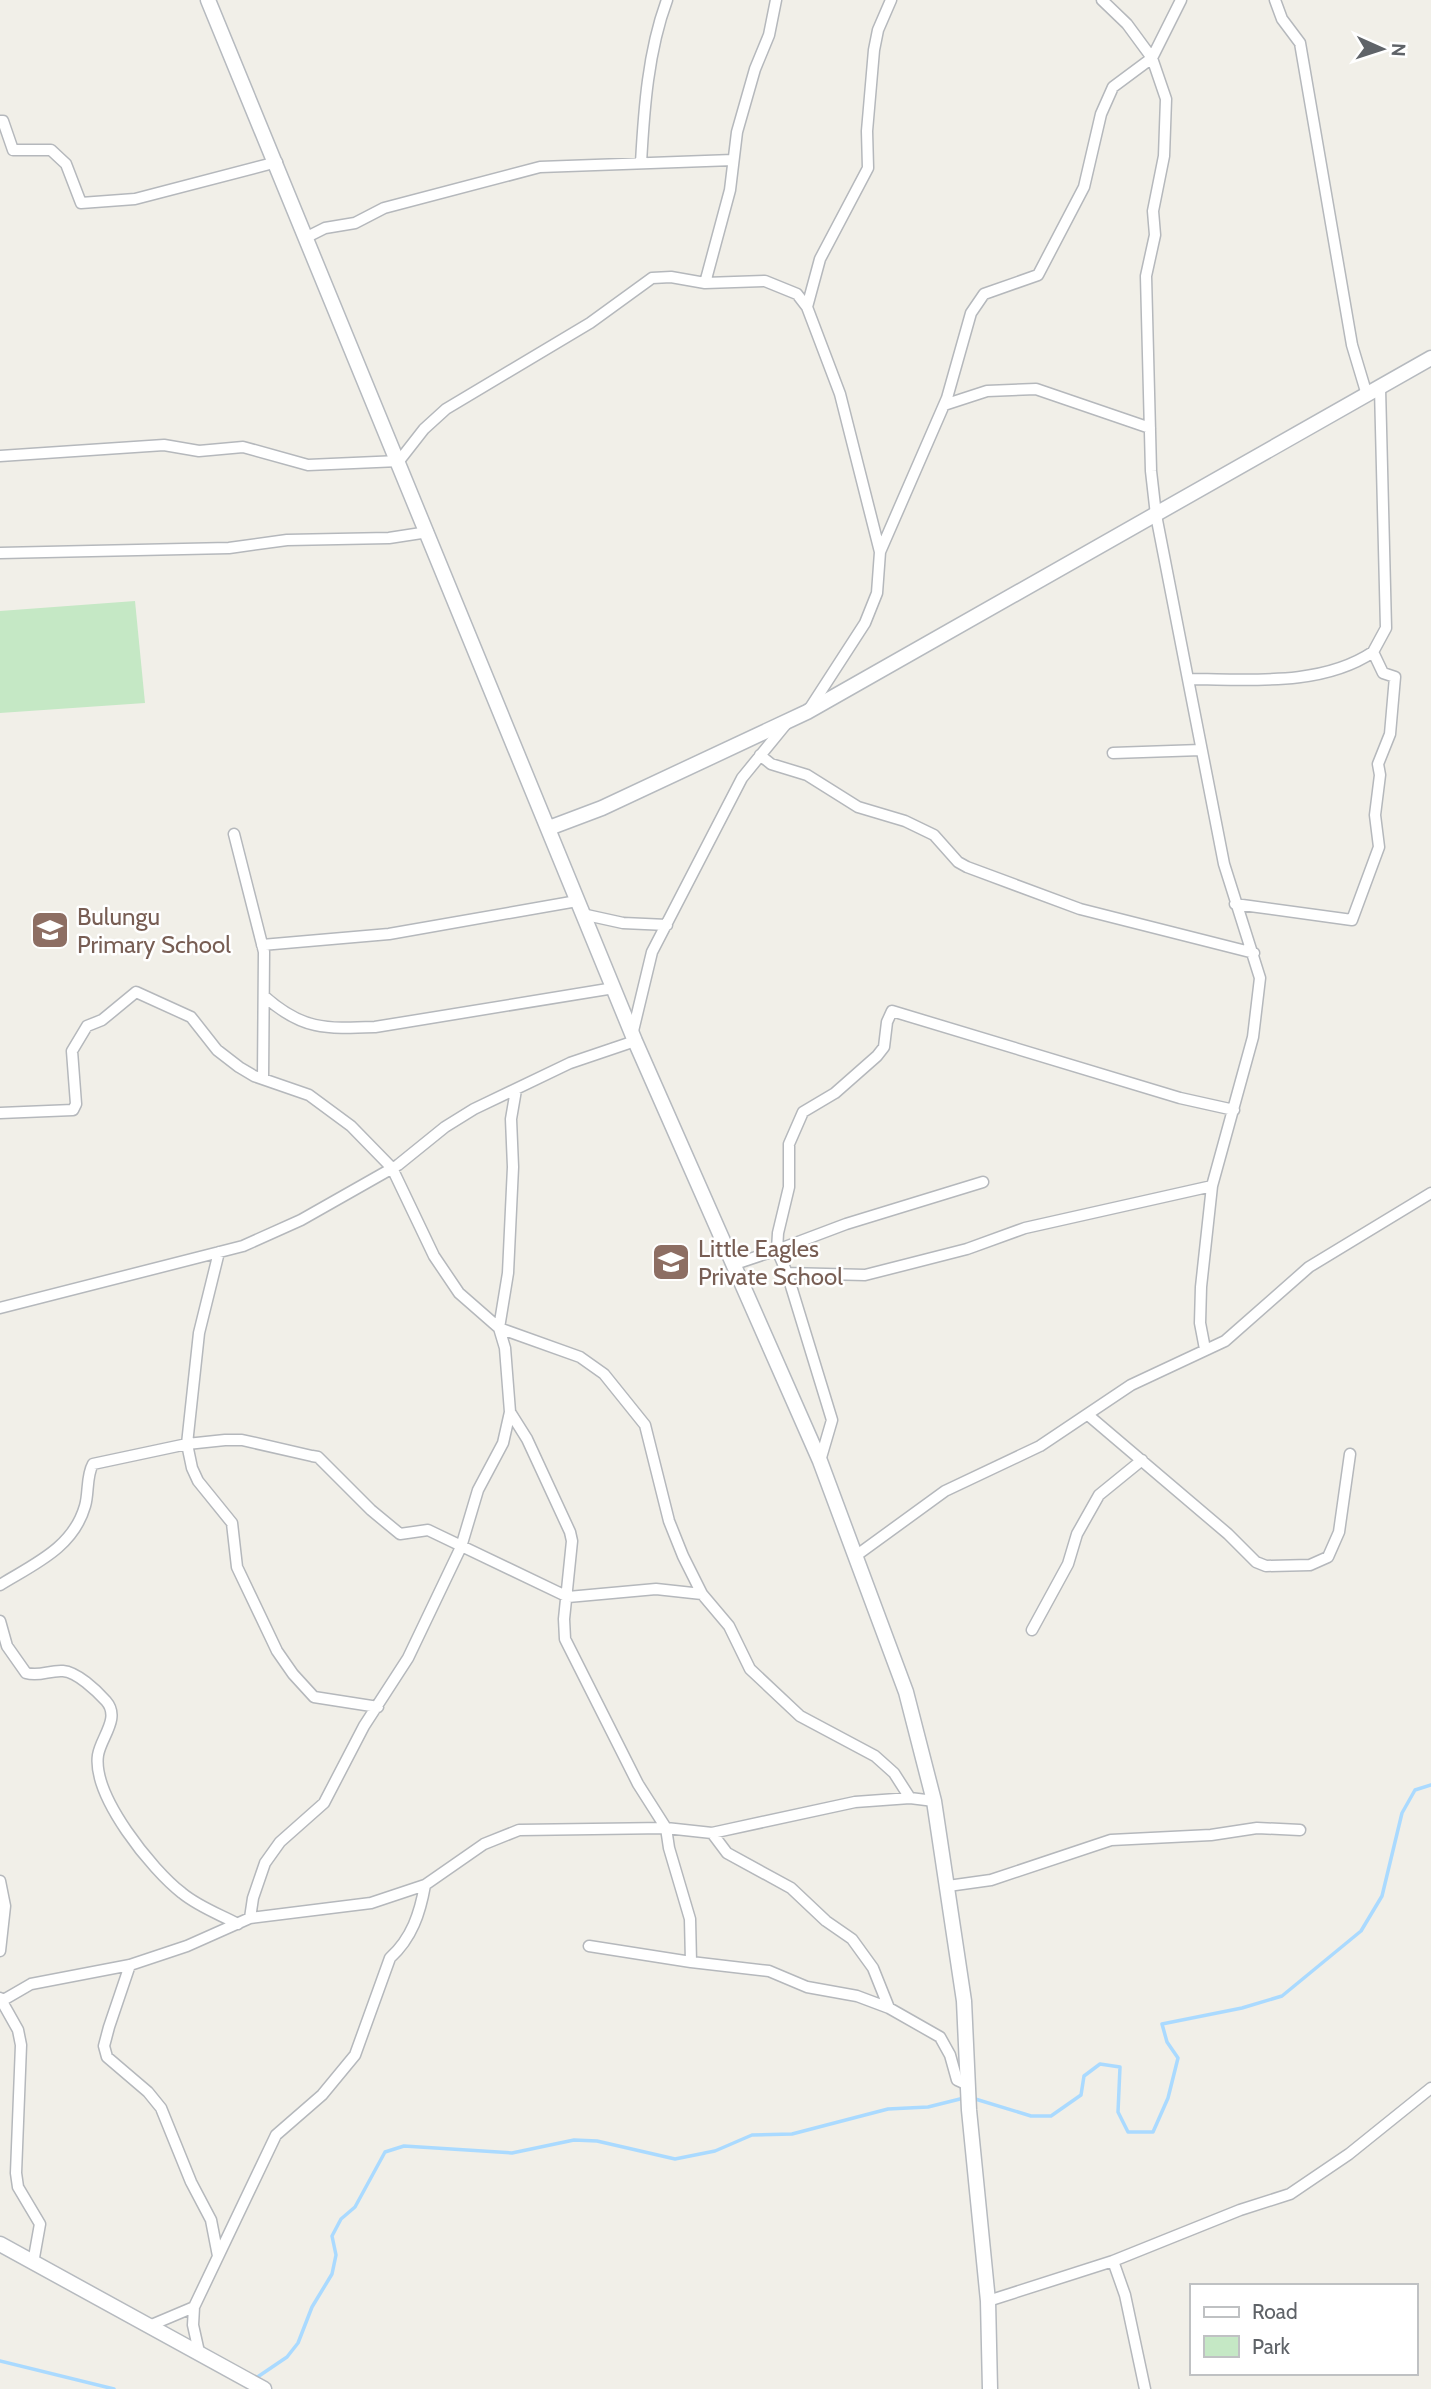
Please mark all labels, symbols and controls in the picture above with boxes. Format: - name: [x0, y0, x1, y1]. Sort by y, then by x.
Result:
- north arrow: [1347, 14, 1417, 84]
- text: N: [1387, 43, 1410, 57]
- place label: Bulungu Primary School: [77, 902, 231, 959]
- school or university icon: Bulungu Primary School: [29, 909, 71, 951]
- place label: Little Eagles Private School: [698, 1234, 843, 1291]
- school or university icon: Little Eagles Private School: [650, 1241, 692, 1283]
- legend: [1190, 2284, 1417, 2375]
- text: Road: [1252, 2299, 1298, 2324]
- text: Park: [1252, 2334, 1290, 2359]

